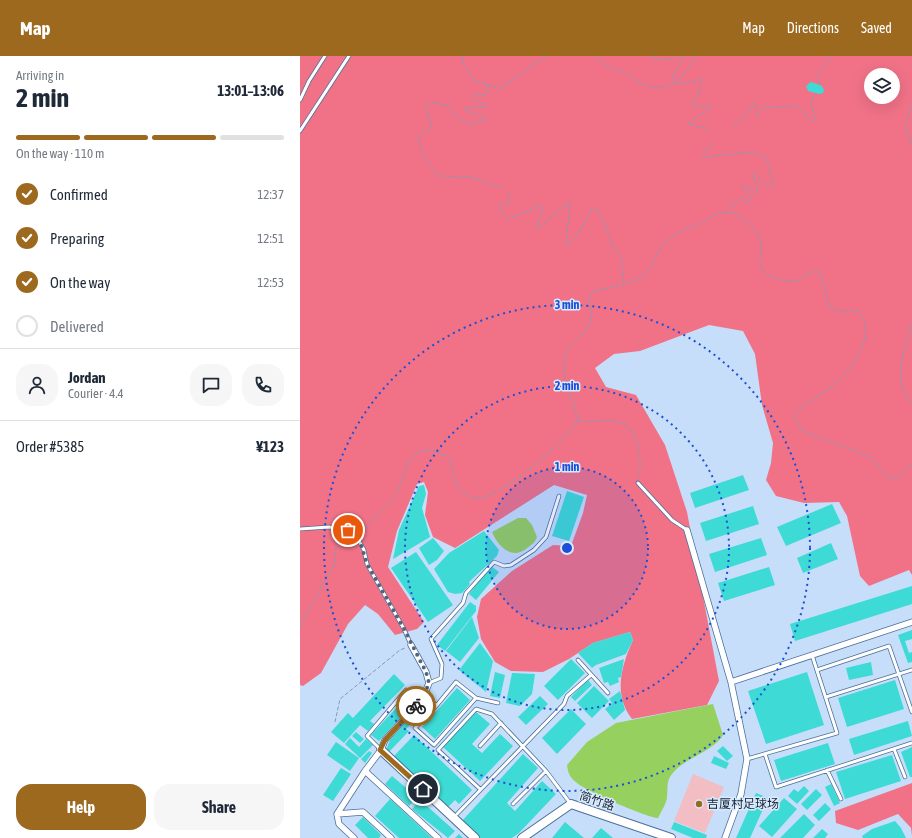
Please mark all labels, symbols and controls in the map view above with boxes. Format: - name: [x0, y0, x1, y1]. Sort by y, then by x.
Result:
- text: Map: [20, 17, 51, 39]
- text: Map: [742, 20, 765, 36]
- text: Directions: [787, 20, 839, 36]
- text: Saved: [861, 20, 892, 36]
- text: Arriving in: [16, 68, 64, 83]
- map controls: [864, 68, 900, 104]
- button: layers: [864, 68, 900, 104]
- text: 13:01–13:06: [217, 82, 284, 99]
- text: 2 min: [16, 83, 69, 113]
- text: On the way · 110 m: [16, 146, 104, 161]
- icon: check: [16, 183, 38, 205]
- text: Confirmed: [50, 186, 108, 203]
- text: 12:37: [257, 187, 284, 202]
- icon: check: [16, 227, 38, 249]
- text: Preparing: [50, 230, 104, 247]
- text: 12:51: [257, 231, 284, 246]
- icon: check: [16, 271, 38, 293]
- text: On the way: [50, 274, 111, 291]
- text: 12:53: [257, 275, 284, 290]
- text: 3 min: [555, 298, 579, 312]
- text: Delivered: [50, 318, 104, 335]
- button: person: [16, 364, 58, 406]
- button: chat: [190, 364, 232, 406]
- button: phone: [242, 364, 284, 406]
- text: Jordan: [68, 369, 106, 386]
- text: 2 min: [555, 379, 579, 393]
- text: Courier · 4.4: [68, 386, 124, 401]
- text: Order #5385: [16, 438, 84, 455]
- text: ¥123: [256, 438, 284, 455]
- text: 1 min: [555, 460, 579, 474]
- pin: [331, 513, 365, 547]
- icon: bag: [337, 519, 359, 541]
- centre of rings: [560, 541, 574, 555]
- courier: [396, 686, 436, 726]
- icon: bike: [405, 695, 427, 717]
- pin: [406, 772, 440, 806]
- icon: home: [412, 778, 434, 800]
- button: Help: [16, 784, 146, 830]
- button: Share: [154, 784, 284, 830]
- street label: 简竹路: [578, 789, 616, 813]
- place label: 吉厦村足球场: [707, 797, 779, 811]
- marker: 吉厦村足球场: [694, 799, 704, 809]

